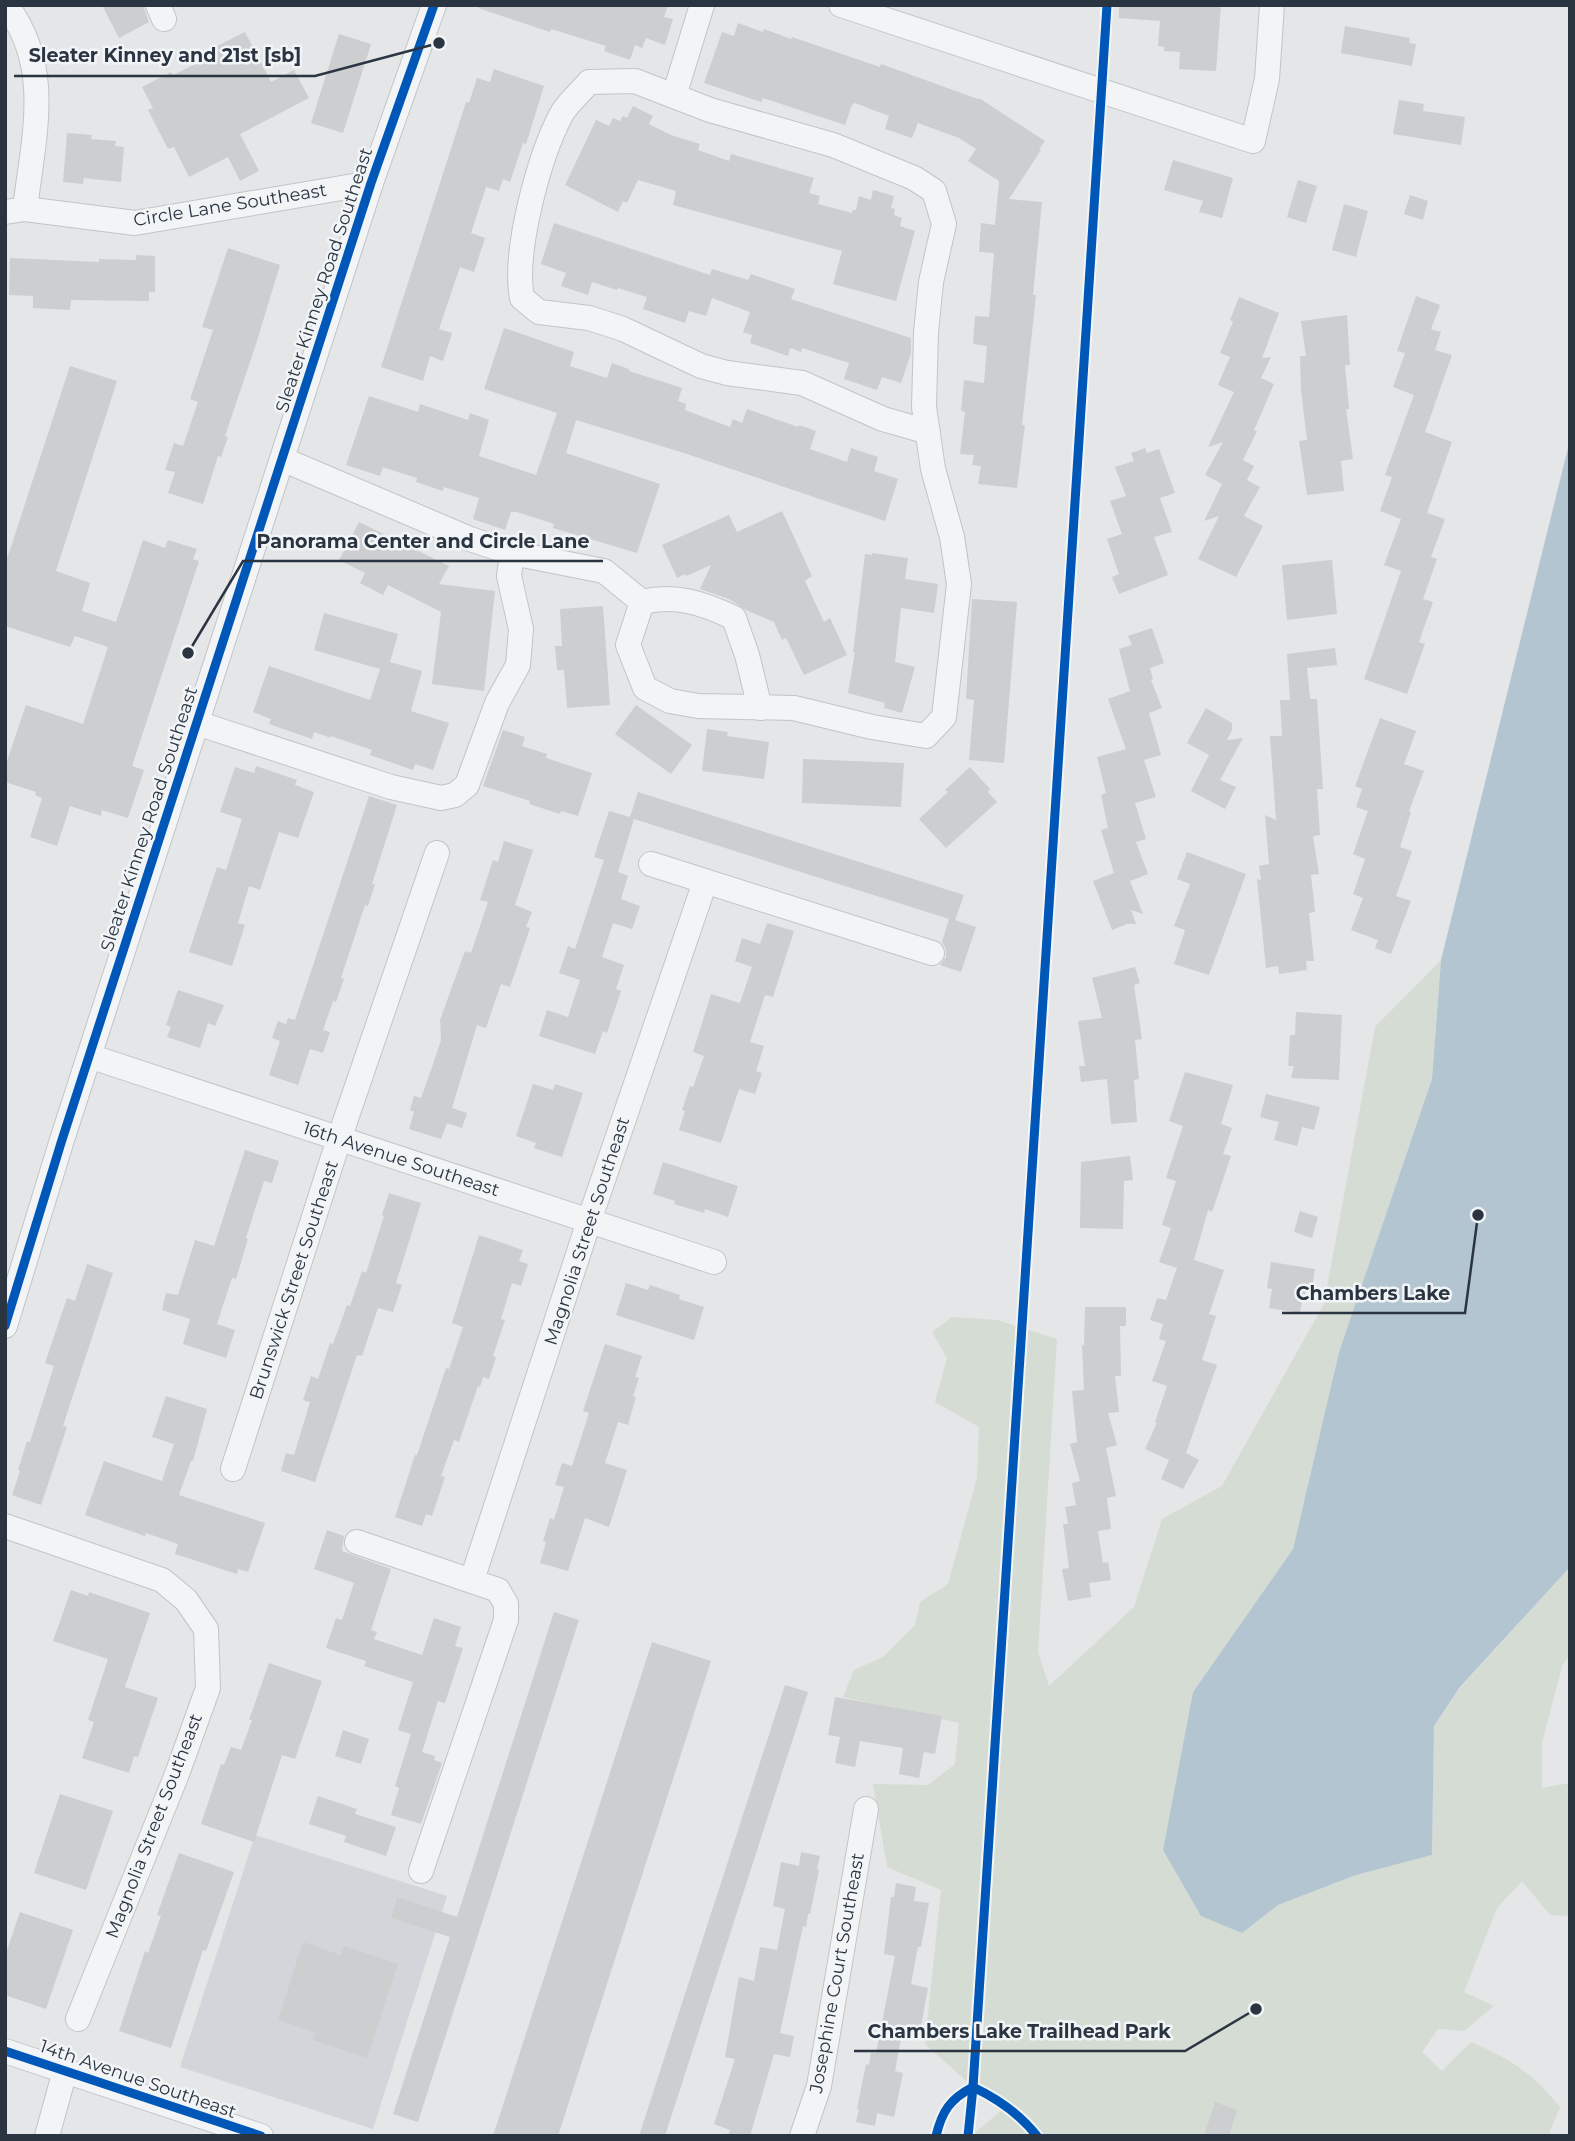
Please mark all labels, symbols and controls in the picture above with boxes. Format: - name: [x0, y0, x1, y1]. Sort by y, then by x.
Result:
- callout: Sleater Kinney and 21st [sb]: [14, 36, 315, 76]
- text: Sleater Kinney and 21st [sb]: [29, 44, 301, 67]
- street label: Sleater Kinney Road Southeast: [271, 145, 377, 415]
- street label: Circle Lane Southeast: [132, 179, 328, 231]
- callout: Panorama Center and Circle Lane: [243, 521, 603, 561]
- text: Panorama Center and Circle Lane: [257, 530, 589, 553]
- street label: Sleater Kinney Road Southeast: [96, 684, 202, 954]
- street label: Magnolia Street Southeast: [540, 1114, 634, 1348]
- street label: 16th Avenue Southeast: [300, 1117, 502, 1201]
- street label: Brunswick Street Southeast: [245, 1158, 343, 1402]
- callout: Chambers Lake: [1282, 1273, 1465, 1313]
- text: Chambers Lake: [1296, 1282, 1450, 1305]
- street label: Magnolia Street Southeast: [101, 1710, 207, 1942]
- street label: Josephine Court Southeast: [805, 1851, 869, 2096]
- callout: Chambers Lake Trailhead Park: [854, 2011, 1185, 2051]
- text: Chambers Lake Trailhead Park: [867, 2020, 1171, 2043]
- street label: 14th Avenue Southeast: [37, 2035, 239, 2123]

